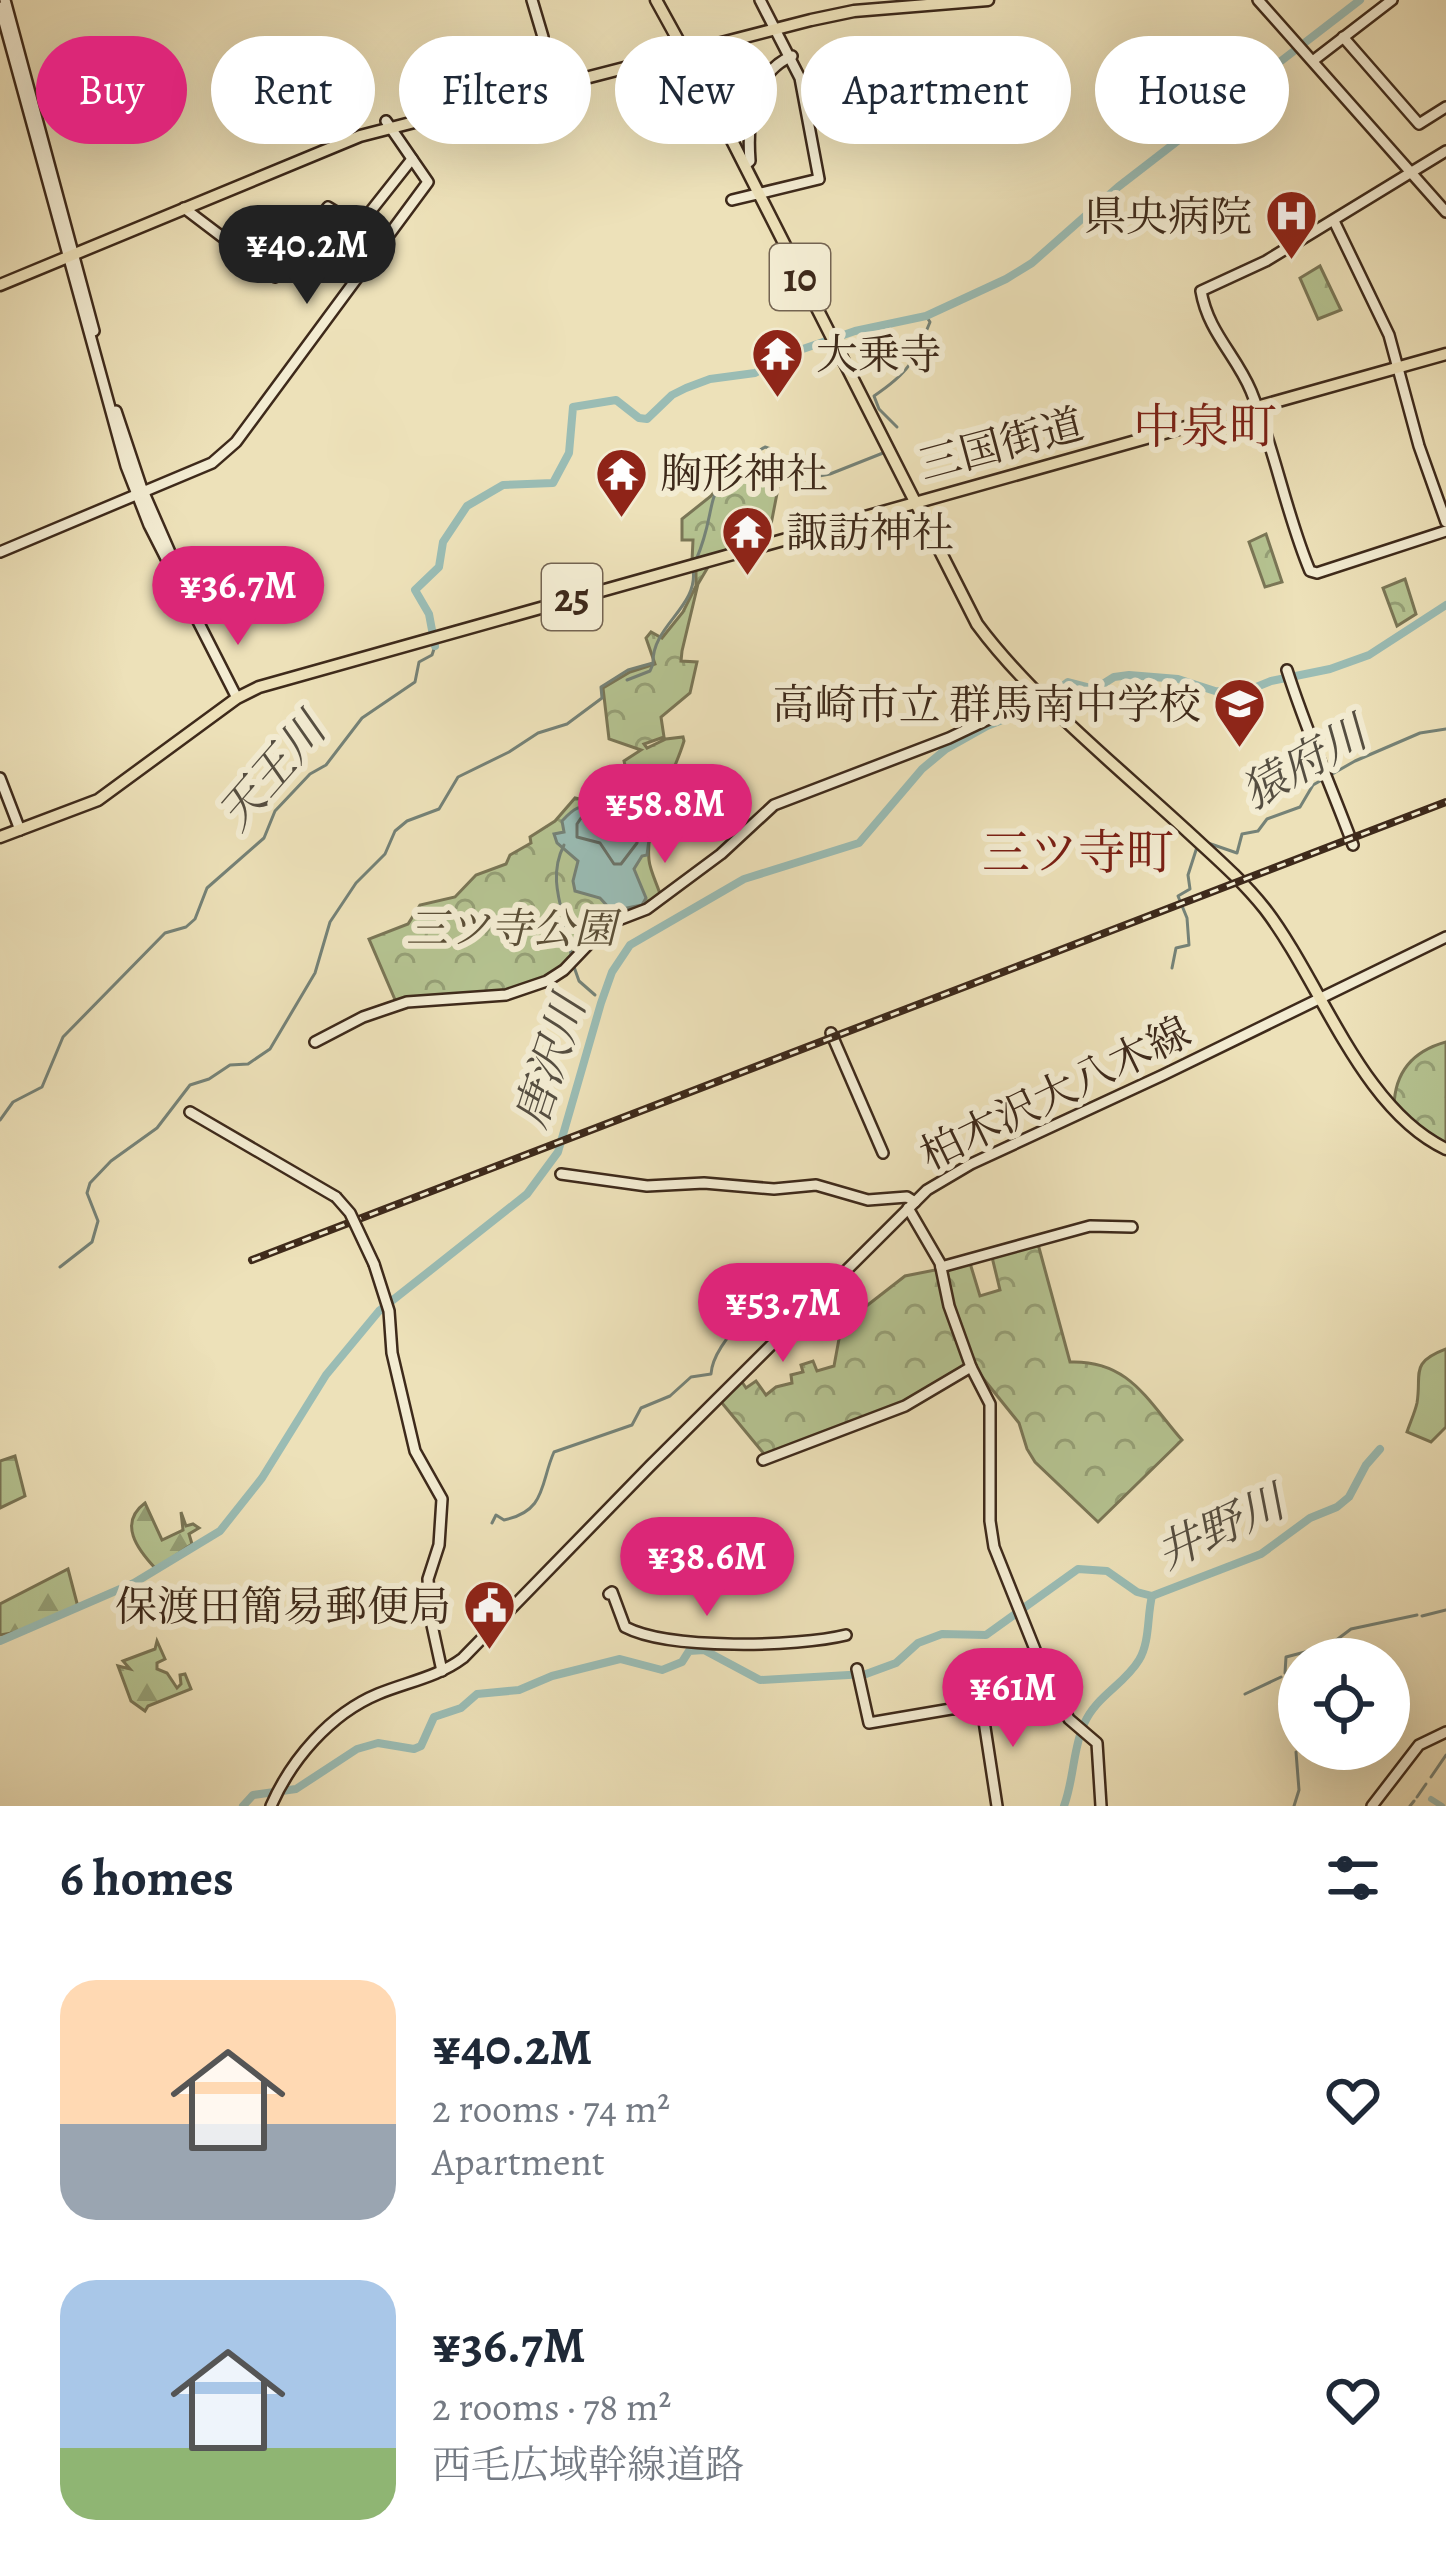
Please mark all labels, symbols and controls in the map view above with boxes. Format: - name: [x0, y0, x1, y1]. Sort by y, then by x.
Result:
- chip: Buy: [36, 36, 187, 144]
- chip: Rent: [211, 36, 375, 144]
- chip: Filters: [399, 36, 591, 144]
- chip: New: [615, 36, 777, 144]
- chip: Apartment: [801, 36, 1071, 144]
- chip: House: [1095, 36, 1289, 144]
- place label: 県央病院: [1084, 188, 1252, 245]
- hospital icon: 県央病院: [1263, 188, 1319, 262]
- pin: ¥40.2M: [209, 205, 405, 307]
- text: ¥40.2M: [246, 217, 368, 270]
- road number: 10: [770, 244, 830, 310]
- temple icon: 大乗寺: [749, 326, 805, 400]
- place label: 大乗寺: [816, 326, 942, 383]
- district label: 中泉町: [1133, 394, 1277, 460]
- street label: 三国街道: [912, 395, 1090, 493]
- temple icon: 胸形神社: [593, 445, 649, 519]
- place label: 胸形神社: [660, 445, 828, 502]
- temple icon: 諏訪神社: [719, 504, 775, 578]
- place label: 諏訪神社: [786, 504, 954, 561]
- pin: ¥36.7M: [140, 546, 336, 648]
- text: ¥36.7M: [179, 558, 297, 611]
- road number: 25: [542, 564, 602, 630]
- place label: 高崎市立 群馬南中学校: [773, 676, 1201, 733]
- school or university icon: 高崎市立 群馬南中学校: [1212, 676, 1268, 750]
- water label: 天王川: [204, 697, 343, 843]
- water label: 猿府川: [1230, 700, 1382, 824]
- pin: ¥58.8M: [567, 764, 763, 866]
- text: ¥58.8M: [605, 776, 725, 829]
- district label: 三ツ寺町: [982, 820, 1174, 886]
- park label: 三ツ寺公園: [406, 900, 622, 957]
- water label: 唐沢川: [500, 983, 602, 1136]
- street label: 柏木沢大八木線: [910, 1003, 1200, 1183]
- pin: ¥53.7M: [685, 1263, 881, 1365]
- text: ¥53.7M: [725, 1275, 841, 1328]
- water label: 井野川: [1146, 1469, 1299, 1585]
- pin: ¥38.6M: [609, 1517, 805, 1619]
- text: ¥38.6M: [647, 1529, 767, 1582]
- place label: 保渡田簡易郵便局: [115, 1578, 451, 1635]
- public building icon: 保渡田簡易郵便局: [462, 1578, 518, 1652]
- map controls: [1278, 1638, 1410, 1770]
- button: locate: [1278, 1638, 1410, 1770]
- pin: ¥61M: [942, 1648, 1084, 1750]
- text: ¥61M: [969, 1660, 1057, 1713]
- text: 6 homes: [60, 1843, 234, 1913]
- icon: filters: [1320, 1845, 1386, 1911]
- text: ¥40.2M: [432, 2012, 592, 2082]
- icon: home: [156, 2028, 300, 2172]
- icon: heart: [1320, 2067, 1386, 2133]
- text: 2 rooms · 74 m²: [432, 2082, 670, 2135]
- text: Apartment: [432, 2135, 605, 2188]
- text: ¥36.7M: [432, 2310, 586, 2380]
- icon: home: [156, 2328, 300, 2472]
- icon: heart: [1320, 2367, 1386, 2433]
- text: 2 rooms · 78 m²: [432, 2380, 671, 2433]
- text: 西毛広域幹線道路: [432, 2438, 744, 2491]

